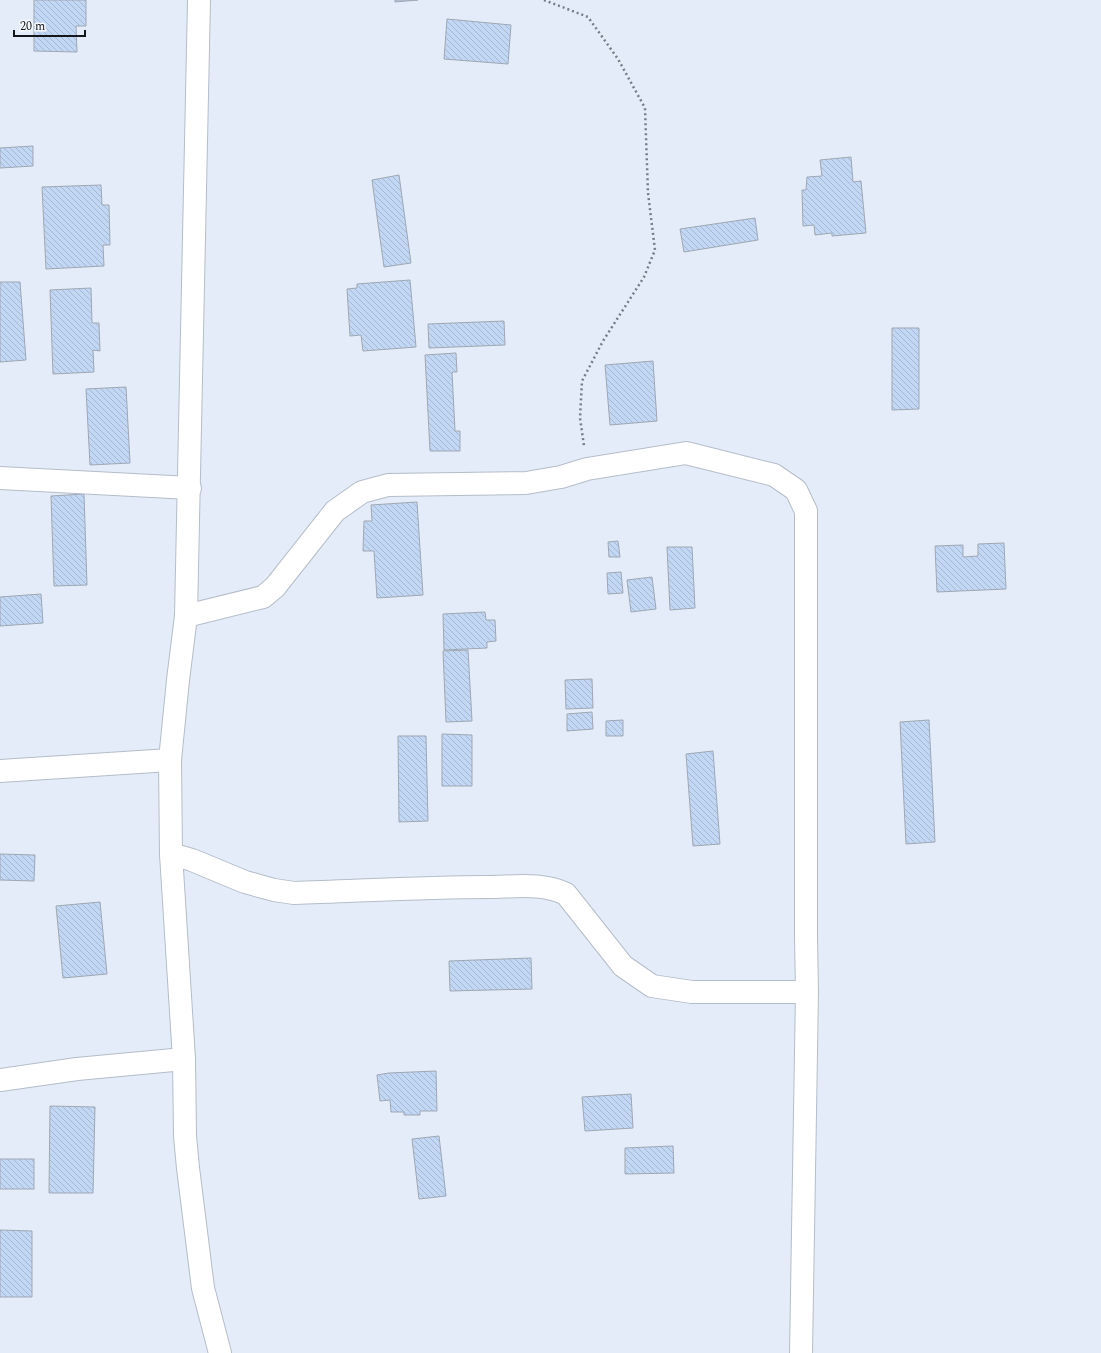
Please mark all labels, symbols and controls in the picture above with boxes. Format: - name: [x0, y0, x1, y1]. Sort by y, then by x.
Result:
- scale bar: [14, 12, 85, 38]
- text: 20 m: [20, 17, 45, 36]

